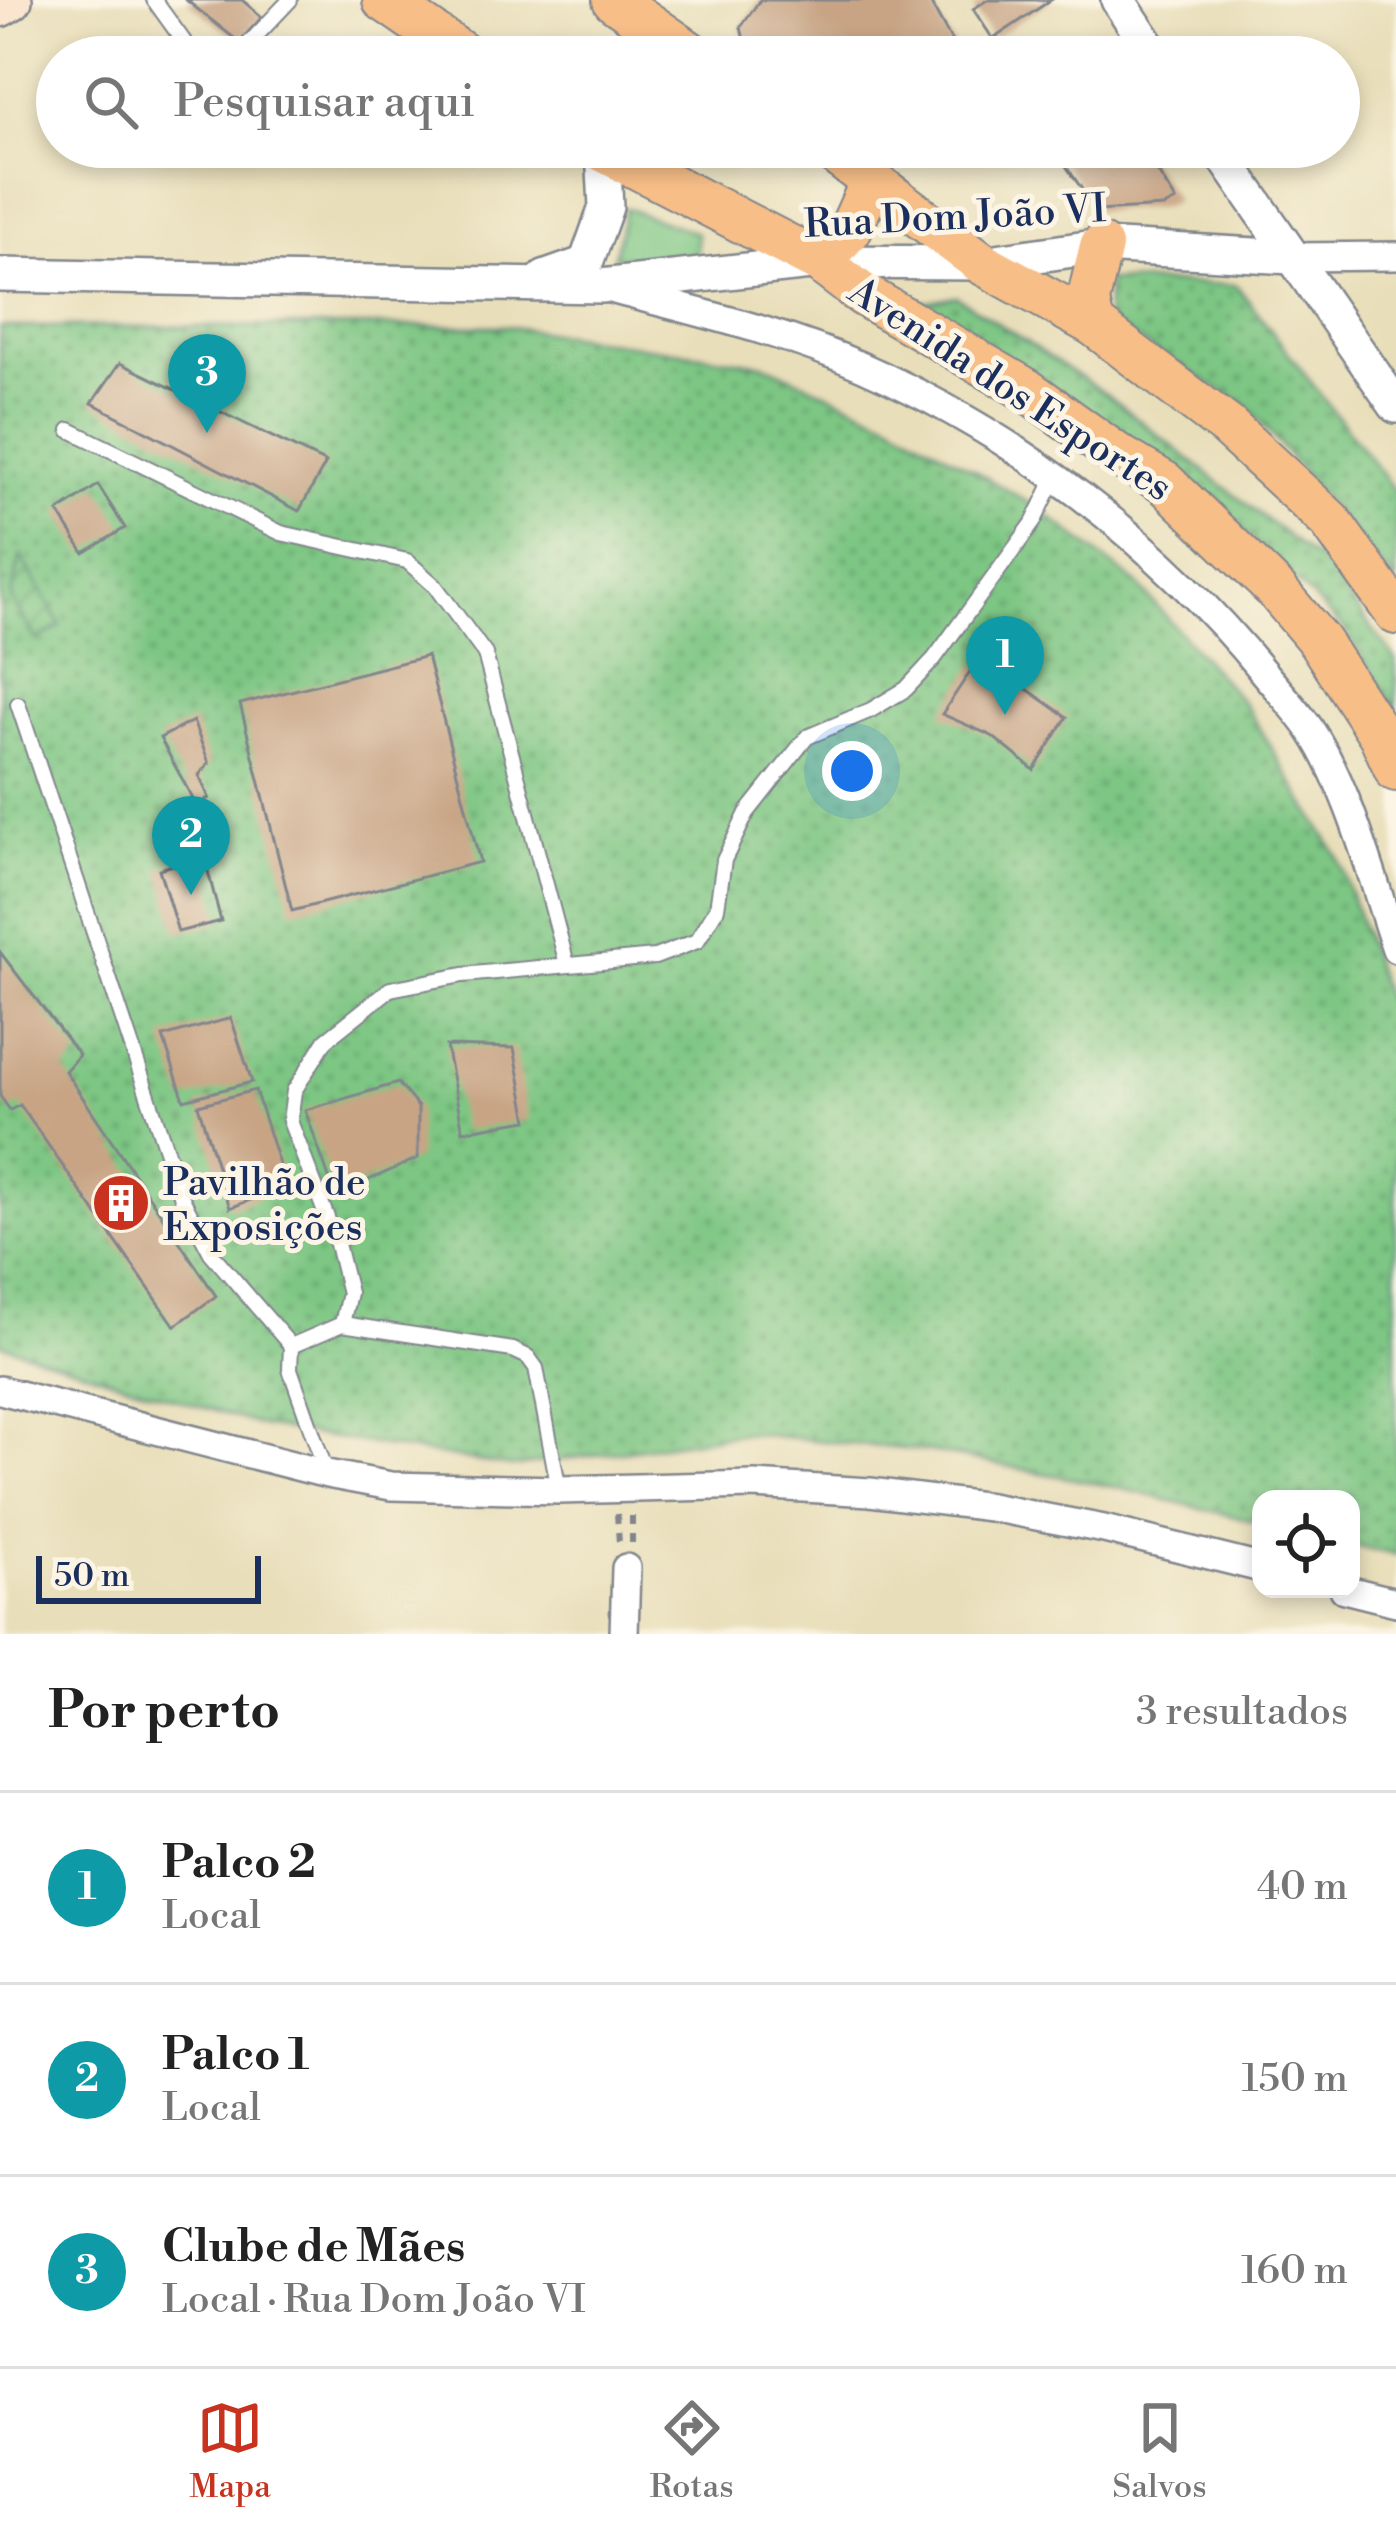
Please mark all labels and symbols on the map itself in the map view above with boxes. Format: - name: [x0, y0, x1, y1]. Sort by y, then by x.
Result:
- street label: Rua Dom João VI: [803, 185, 1108, 250]
- street label: Avenida dos Esportes: [838, 267, 1180, 513]
- pin: 3: [168, 334, 246, 433]
- pin: 1: [966, 616, 1044, 715]
- your location: [822, 741, 882, 801]
- pin: 2: [152, 796, 230, 895]
- place label: Pavilhão de Exposições: [163, 1159, 366, 1253]
- building icon: Pavilhão de Exposições: [90, 1172, 152, 1234]
- scale bar: [36, 1550, 261, 1603]

